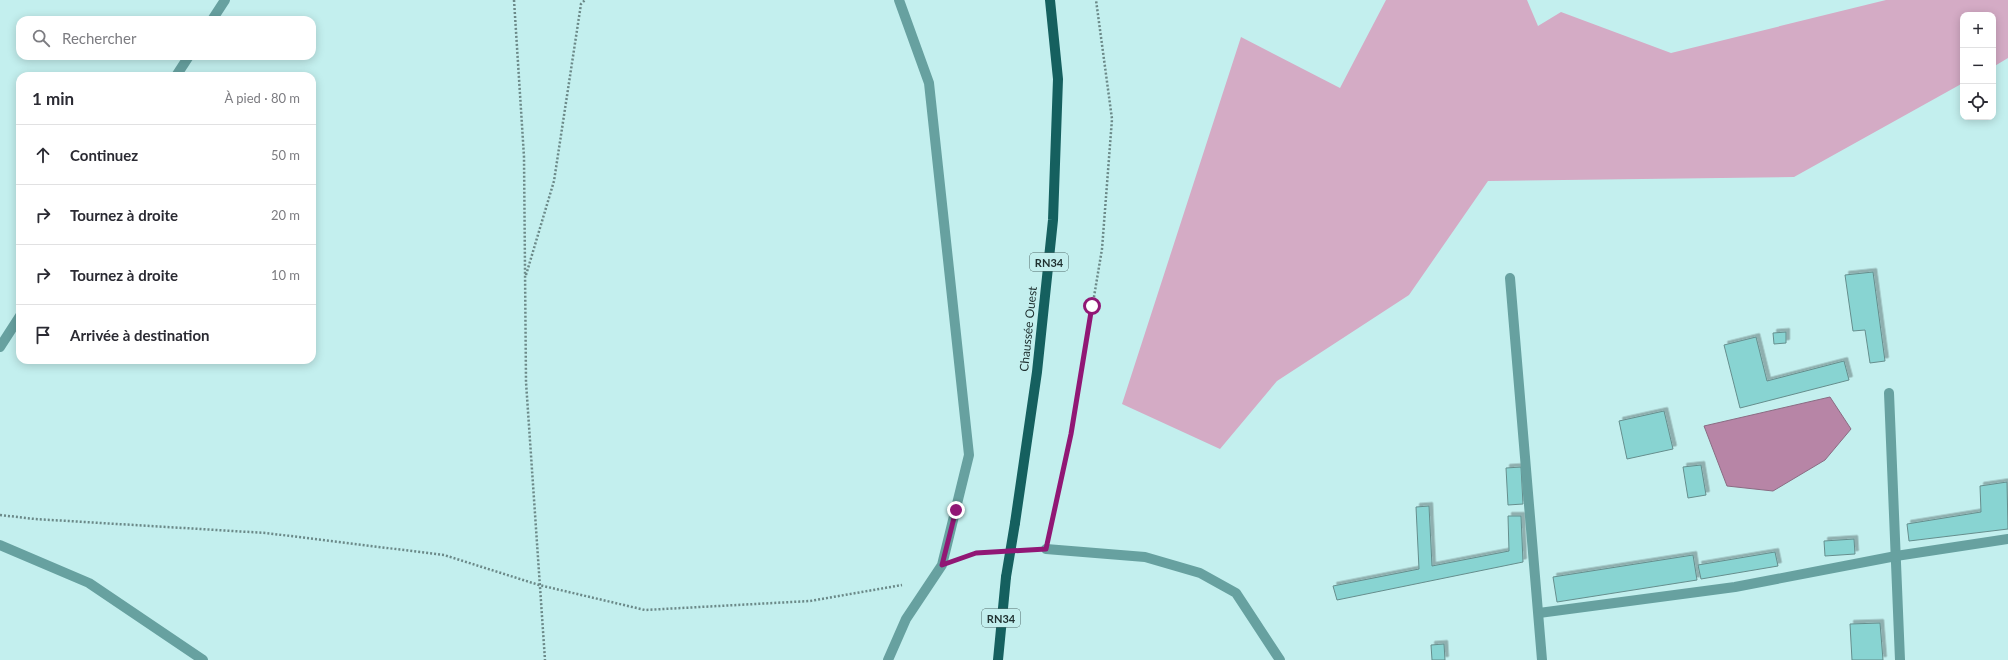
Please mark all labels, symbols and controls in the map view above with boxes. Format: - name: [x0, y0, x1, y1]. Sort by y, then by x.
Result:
- map controls: [1960, 12, 1996, 120]
- button: +: [1960, 12, 1996, 48]
- search box: [16, 16, 316, 60]
- icon: search: [30, 27, 52, 49]
- text: Rechercher: [62, 29, 136, 47]
- button: −: [1960, 48, 1996, 84]
- button: locate: [1960, 84, 1996, 120]
- text: 1 min: [32, 88, 74, 109]
- text: À pied · 80 m: [225, 90, 300, 106]
- icon: ahead: [32, 144, 54, 166]
- text: Continuez: [70, 146, 138, 164]
- text: 50 m: [271, 147, 300, 163]
- icon: right: [32, 204, 54, 226]
- text: Tournez à droite: [70, 206, 178, 224]
- text: 20 m: [271, 207, 300, 223]
- road number: RN34: [1030, 253, 1068, 271]
- icon: right: [32, 264, 54, 286]
- text: Tournez à droite: [70, 266, 178, 284]
- text: 10 m: [271, 267, 300, 283]
- street label: Chaussée Ouest: [1016, 285, 1040, 372]
- route start: [1083, 297, 1101, 315]
- icon: arrive: [32, 324, 54, 346]
- text: Arrivée à destination: [70, 326, 209, 344]
- route end: [947, 501, 965, 519]
- road number: RN34: [982, 609, 1020, 627]

